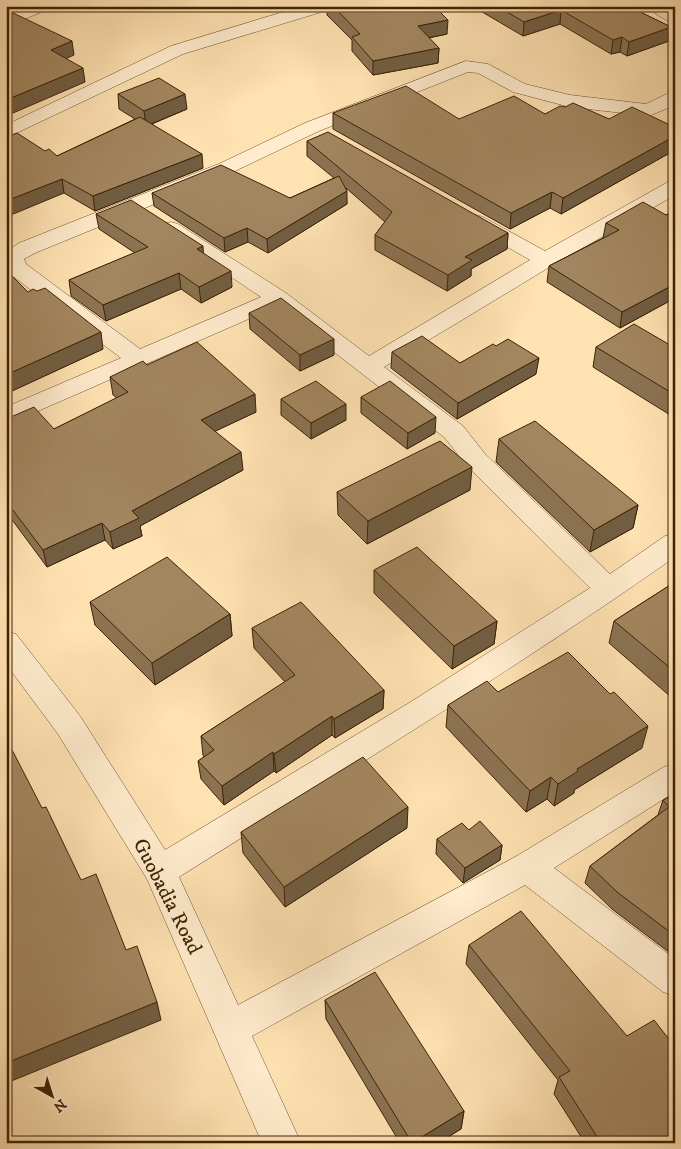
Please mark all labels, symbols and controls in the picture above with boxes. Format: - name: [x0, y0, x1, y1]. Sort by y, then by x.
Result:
- street label: Guobadia Road: [127, 834, 208, 959]
- north arrow: [28, 1072, 78, 1122]
- text: N: [49, 1095, 70, 1116]

